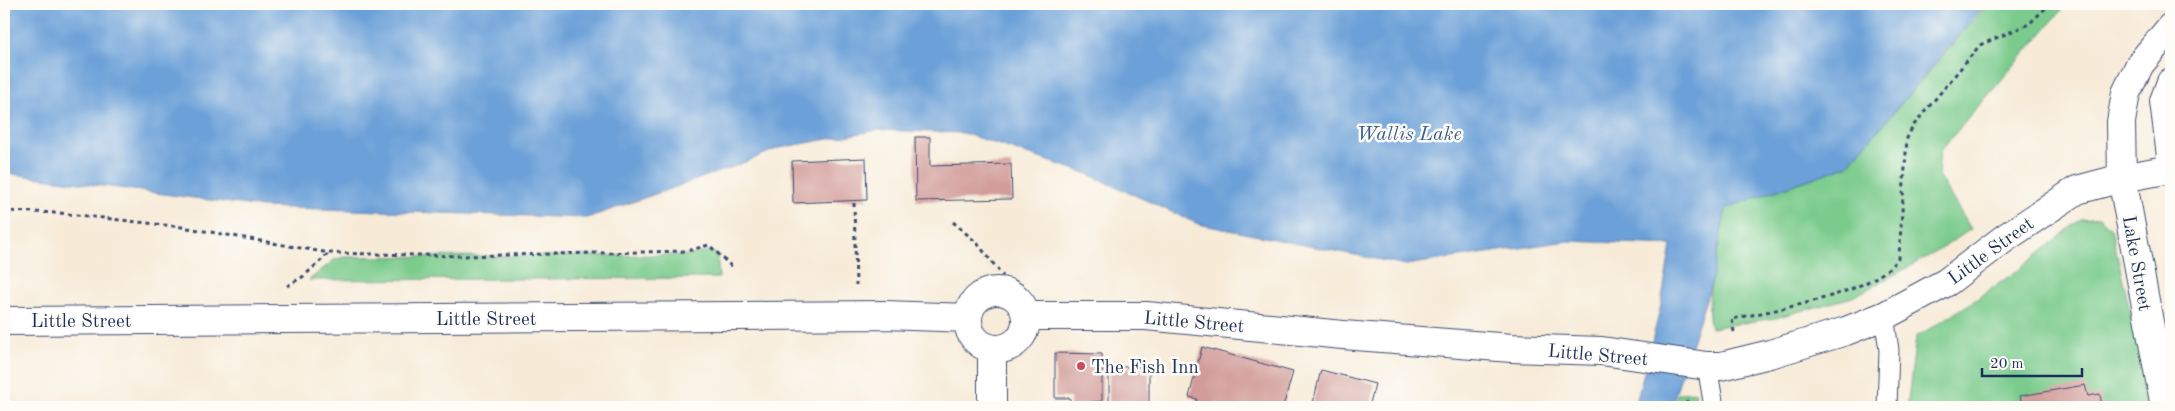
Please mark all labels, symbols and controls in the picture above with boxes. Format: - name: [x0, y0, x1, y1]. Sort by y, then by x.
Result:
- water label: Wallis Lake: [1356, 125, 1462, 145]
- street label: Lake Street: [2118, 214, 2153, 313]
- street label: Little Street: [1945, 215, 2038, 289]
- street label: Little Street: [1143, 310, 1245, 337]
- street label: Little Street: [436, 311, 536, 330]
- street label: Little Street: [31, 313, 131, 332]
- street label: Little Street: [1547, 343, 1649, 370]
- scale bar: [1982, 346, 2082, 378]
- text: 20 m: [1990, 357, 2024, 372]
- place label: The Fish Inn: [1091, 359, 1199, 378]
- marker: The Fish Inn: [1075, 360, 1087, 372]

